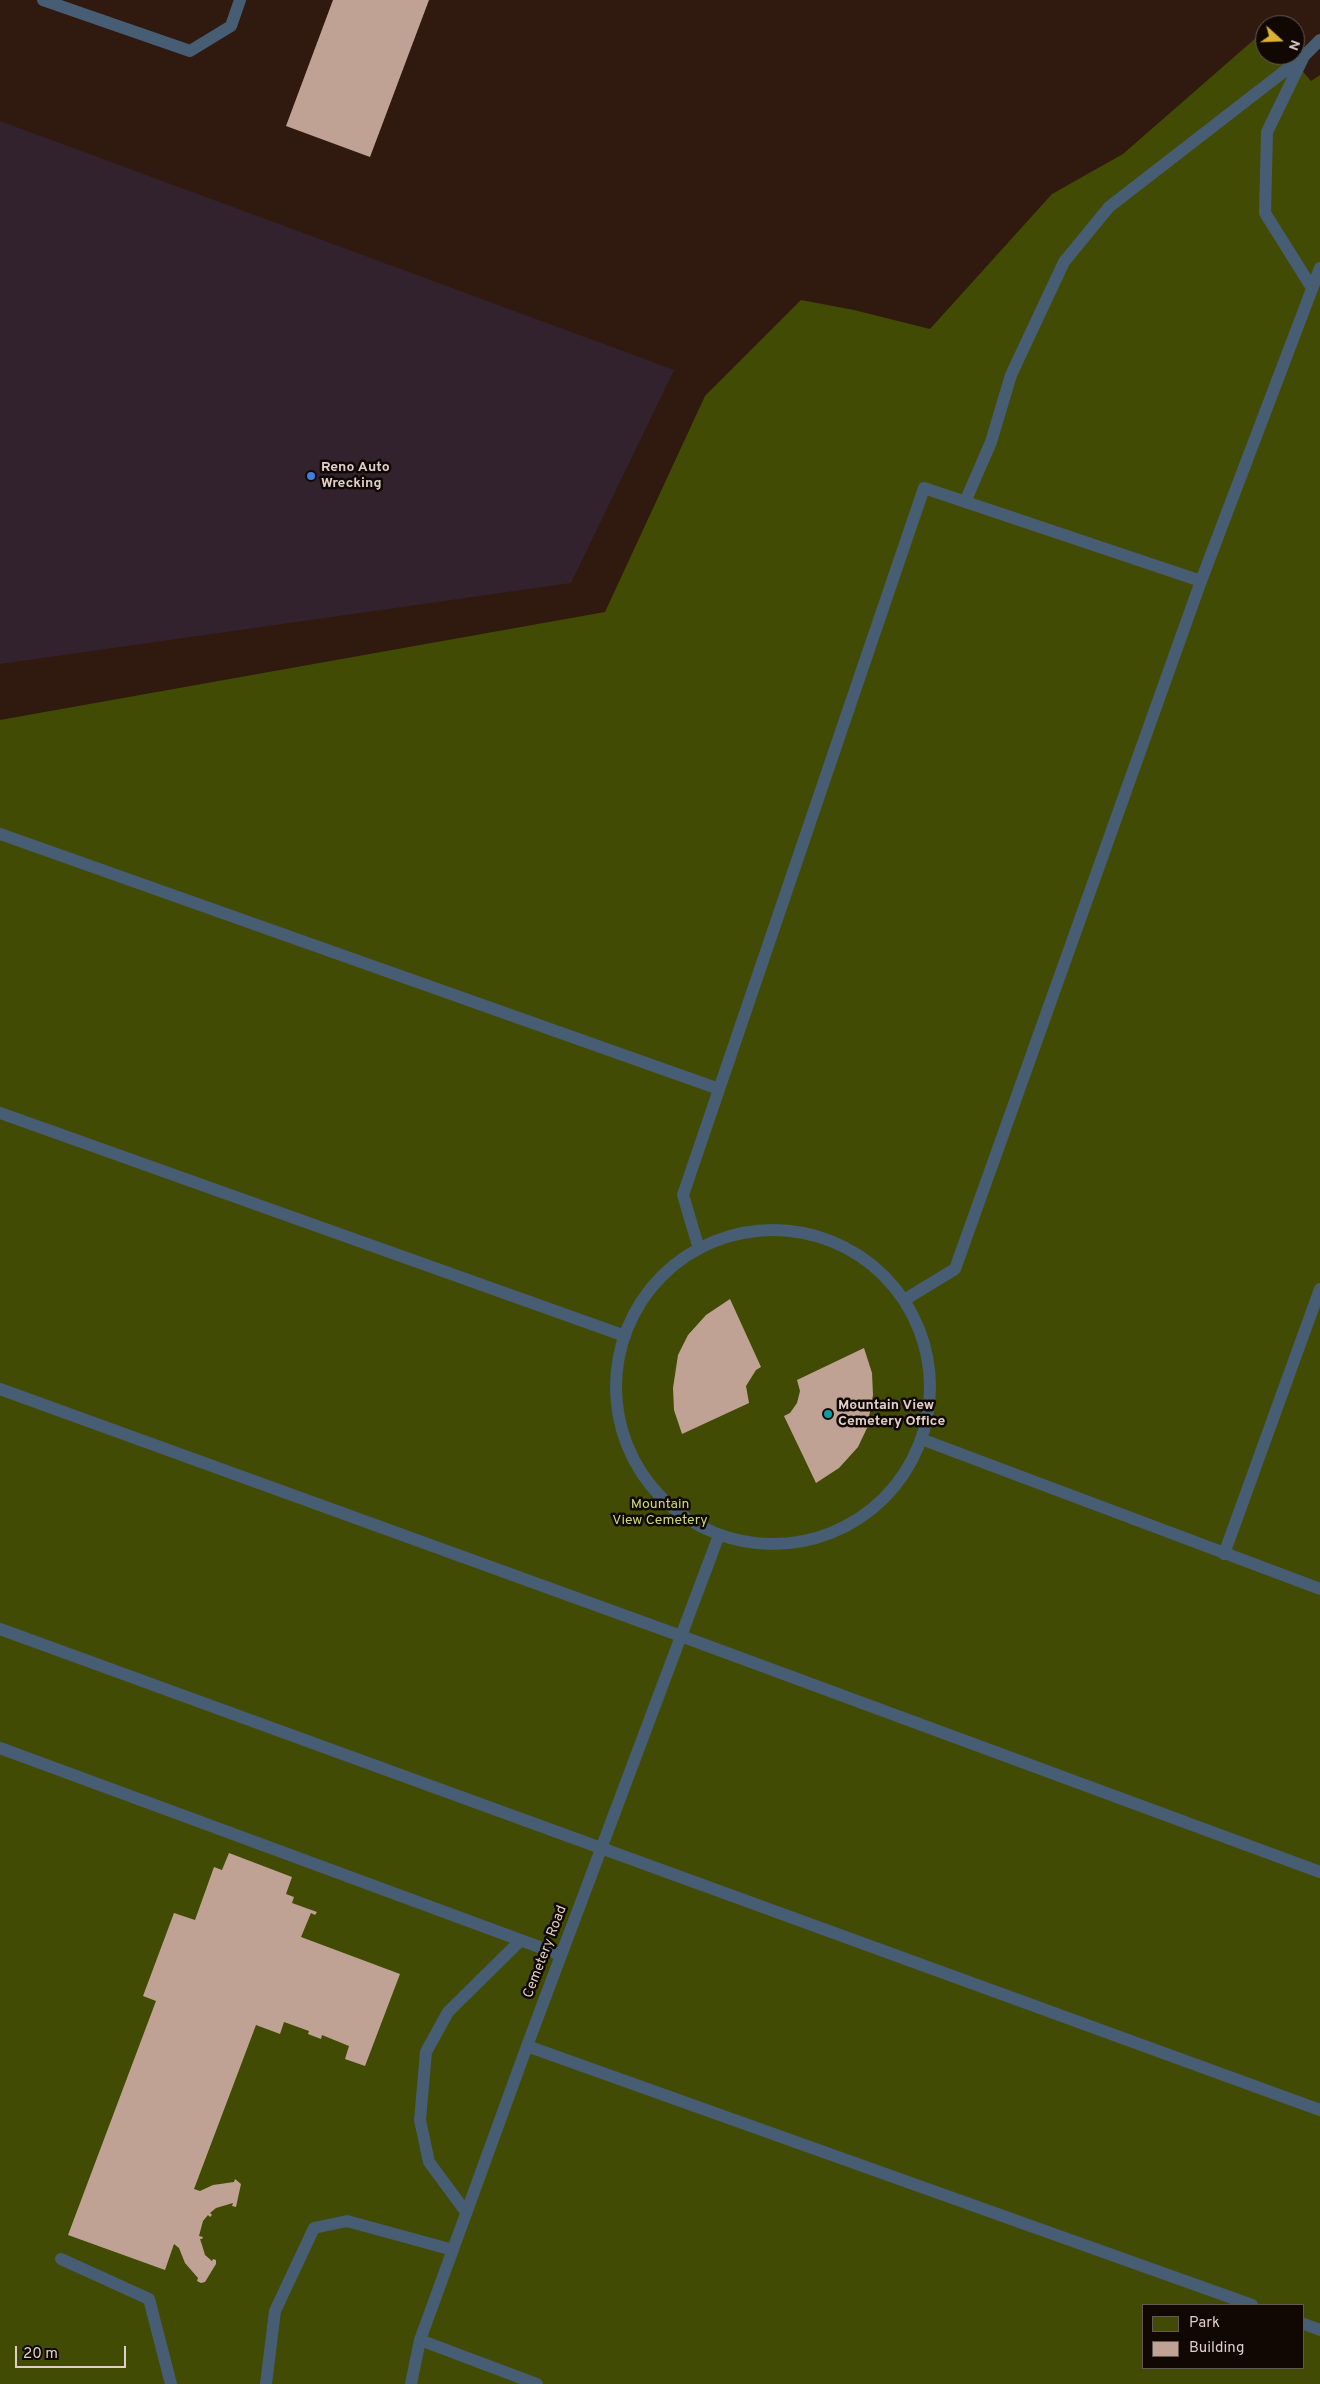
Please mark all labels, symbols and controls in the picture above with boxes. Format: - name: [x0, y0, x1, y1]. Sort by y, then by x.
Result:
- north arrow: [1255, 15, 1305, 65]
- text: N: [1284, 37, 1303, 53]
- place label: Reno Auto Wrecking: [321, 460, 390, 492]
- marker: Reno Auto Wrecking: [305, 470, 317, 482]
- place label: Mountain View Cemetery Office: [838, 1398, 945, 1430]
- marker: Mountain View Cemetery Office: [822, 1408, 834, 1420]
- park label: Mountain View Cemetery: [612, 1497, 708, 1530]
- street label: Cemetery Road: [521, 1903, 571, 2001]
- legend: [1142, 2304, 1305, 2369]
- text: Park: [1189, 2314, 1220, 2333]
- scale bar: [18, 2336, 129, 2368]
- text: Building: [1189, 2339, 1244, 2358]
- text: 20 m: [23, 2345, 58, 2364]

